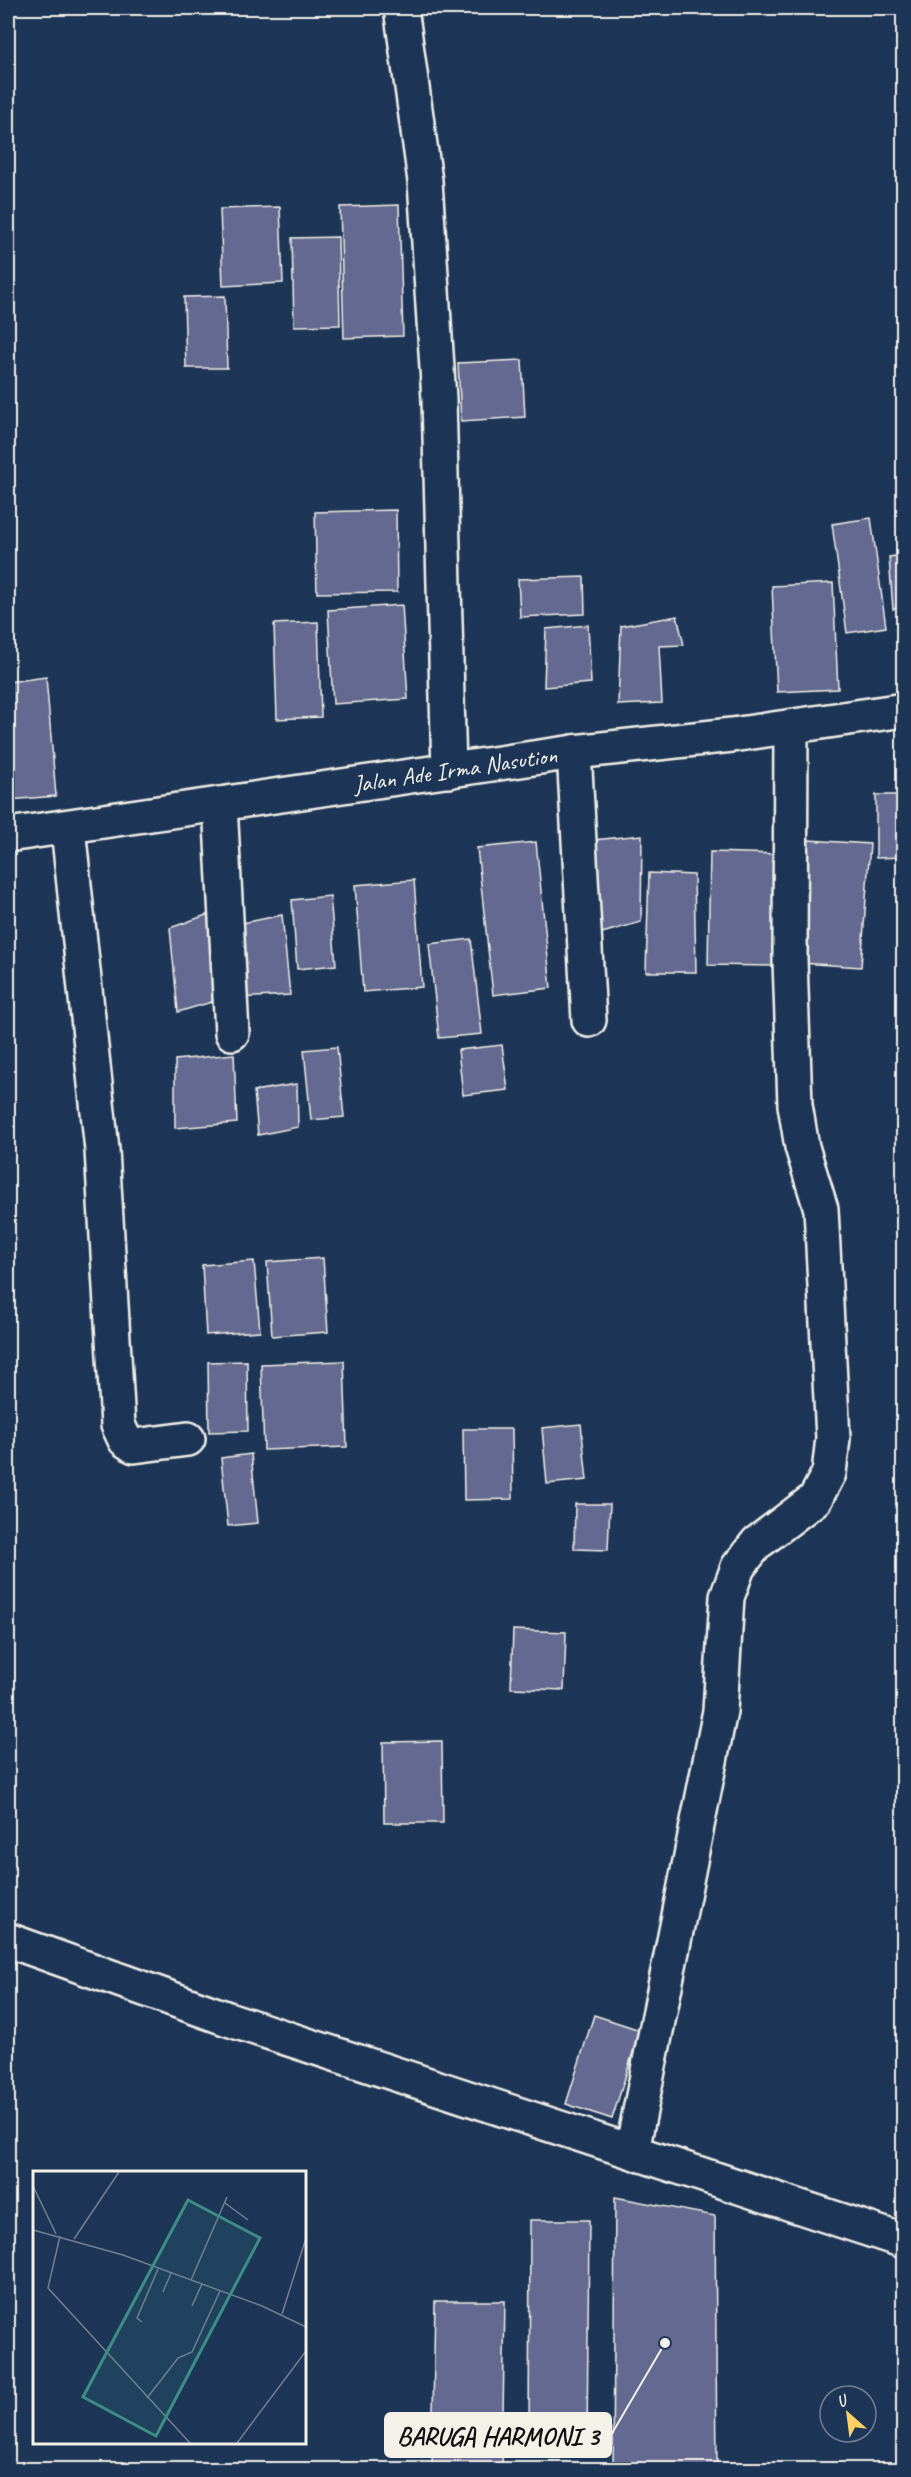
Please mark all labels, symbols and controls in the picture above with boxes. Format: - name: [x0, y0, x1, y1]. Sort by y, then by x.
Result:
- street label: Jalan Ade Irma Nasution: [350, 740, 559, 799]
- inset map: [33, 2171, 306, 2444]
- north arrow: [818, 2384, 878, 2444]
- text: U: [833, 2389, 852, 2412]
- callout: BARUGA HARMONI 3: [385, 2413, 611, 2457]
- text: BARUGA HARMONI 3: [397, 2420, 601, 2453]

